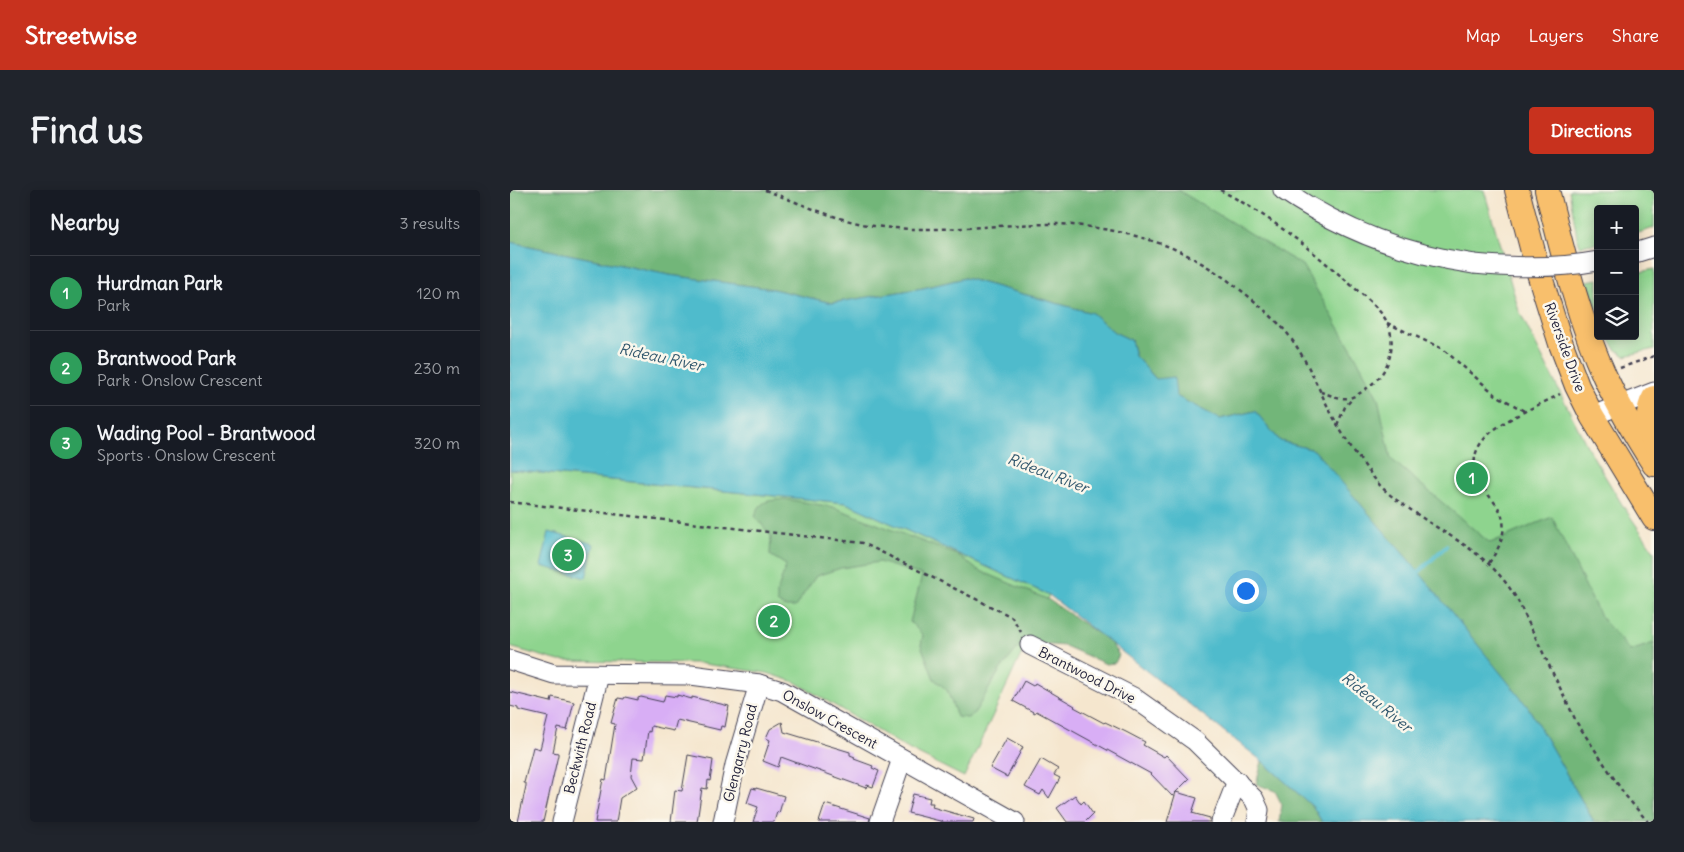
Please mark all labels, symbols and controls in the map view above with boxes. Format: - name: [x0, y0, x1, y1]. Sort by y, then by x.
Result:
- text: Streetwise: [25, 20, 137, 50]
- text: Map: [1465, 24, 1500, 47]
- text: Layers: [1528, 24, 1584, 47]
- text: Share: [1612, 24, 1659, 47]
- button: Directions: [1529, 107, 1654, 154]
- text: Find us: [30, 108, 143, 152]
- map controls: [1594, 205, 1639, 340]
- button: +: [1594, 205, 1639, 250]
- text: Nearby: [50, 209, 120, 236]
- text: 3 results: [400, 213, 460, 233]
- button: −: [1594, 250, 1639, 295]
- text: Hurdman Park: [97, 271, 223, 295]
- text: 1: [63, 283, 69, 303]
- text: 120 m: [417, 283, 460, 303]
- text: Park: [97, 295, 130, 315]
- button: layers: [1594, 295, 1639, 340]
- street label: Riverside Drive: [1541, 300, 1589, 394]
- water label: Rideau River: [617, 339, 706, 376]
- text: Brantwood Park: [97, 346, 236, 370]
- text: 2: [62, 358, 70, 378]
- text: 230 m: [414, 358, 460, 378]
- text: Park · Onslow Crescent: [97, 370, 263, 390]
- text: Wading Pool - Brantwood: [97, 421, 315, 445]
- text: 3: [61, 433, 71, 453]
- text: 320 m: [414, 433, 460, 453]
- text: Sports · Onslow Crescent: [97, 445, 276, 465]
- water label: Rideau River: [1005, 449, 1093, 498]
- pin: 1: [1456, 459, 1488, 497]
- pin: 3: [552, 536, 584, 574]
- your location: [1233, 578, 1259, 604]
- pin: 2: [758, 602, 790, 640]
- street label: Brantwood Drive: [1035, 643, 1139, 707]
- water label: Rideau River: [1338, 668, 1417, 737]
- street label: Onslow Crescent: [779, 685, 881, 753]
- street label: Beckwith Road: [560, 700, 600, 796]
- street label: Glengarry Road: [719, 702, 761, 804]

